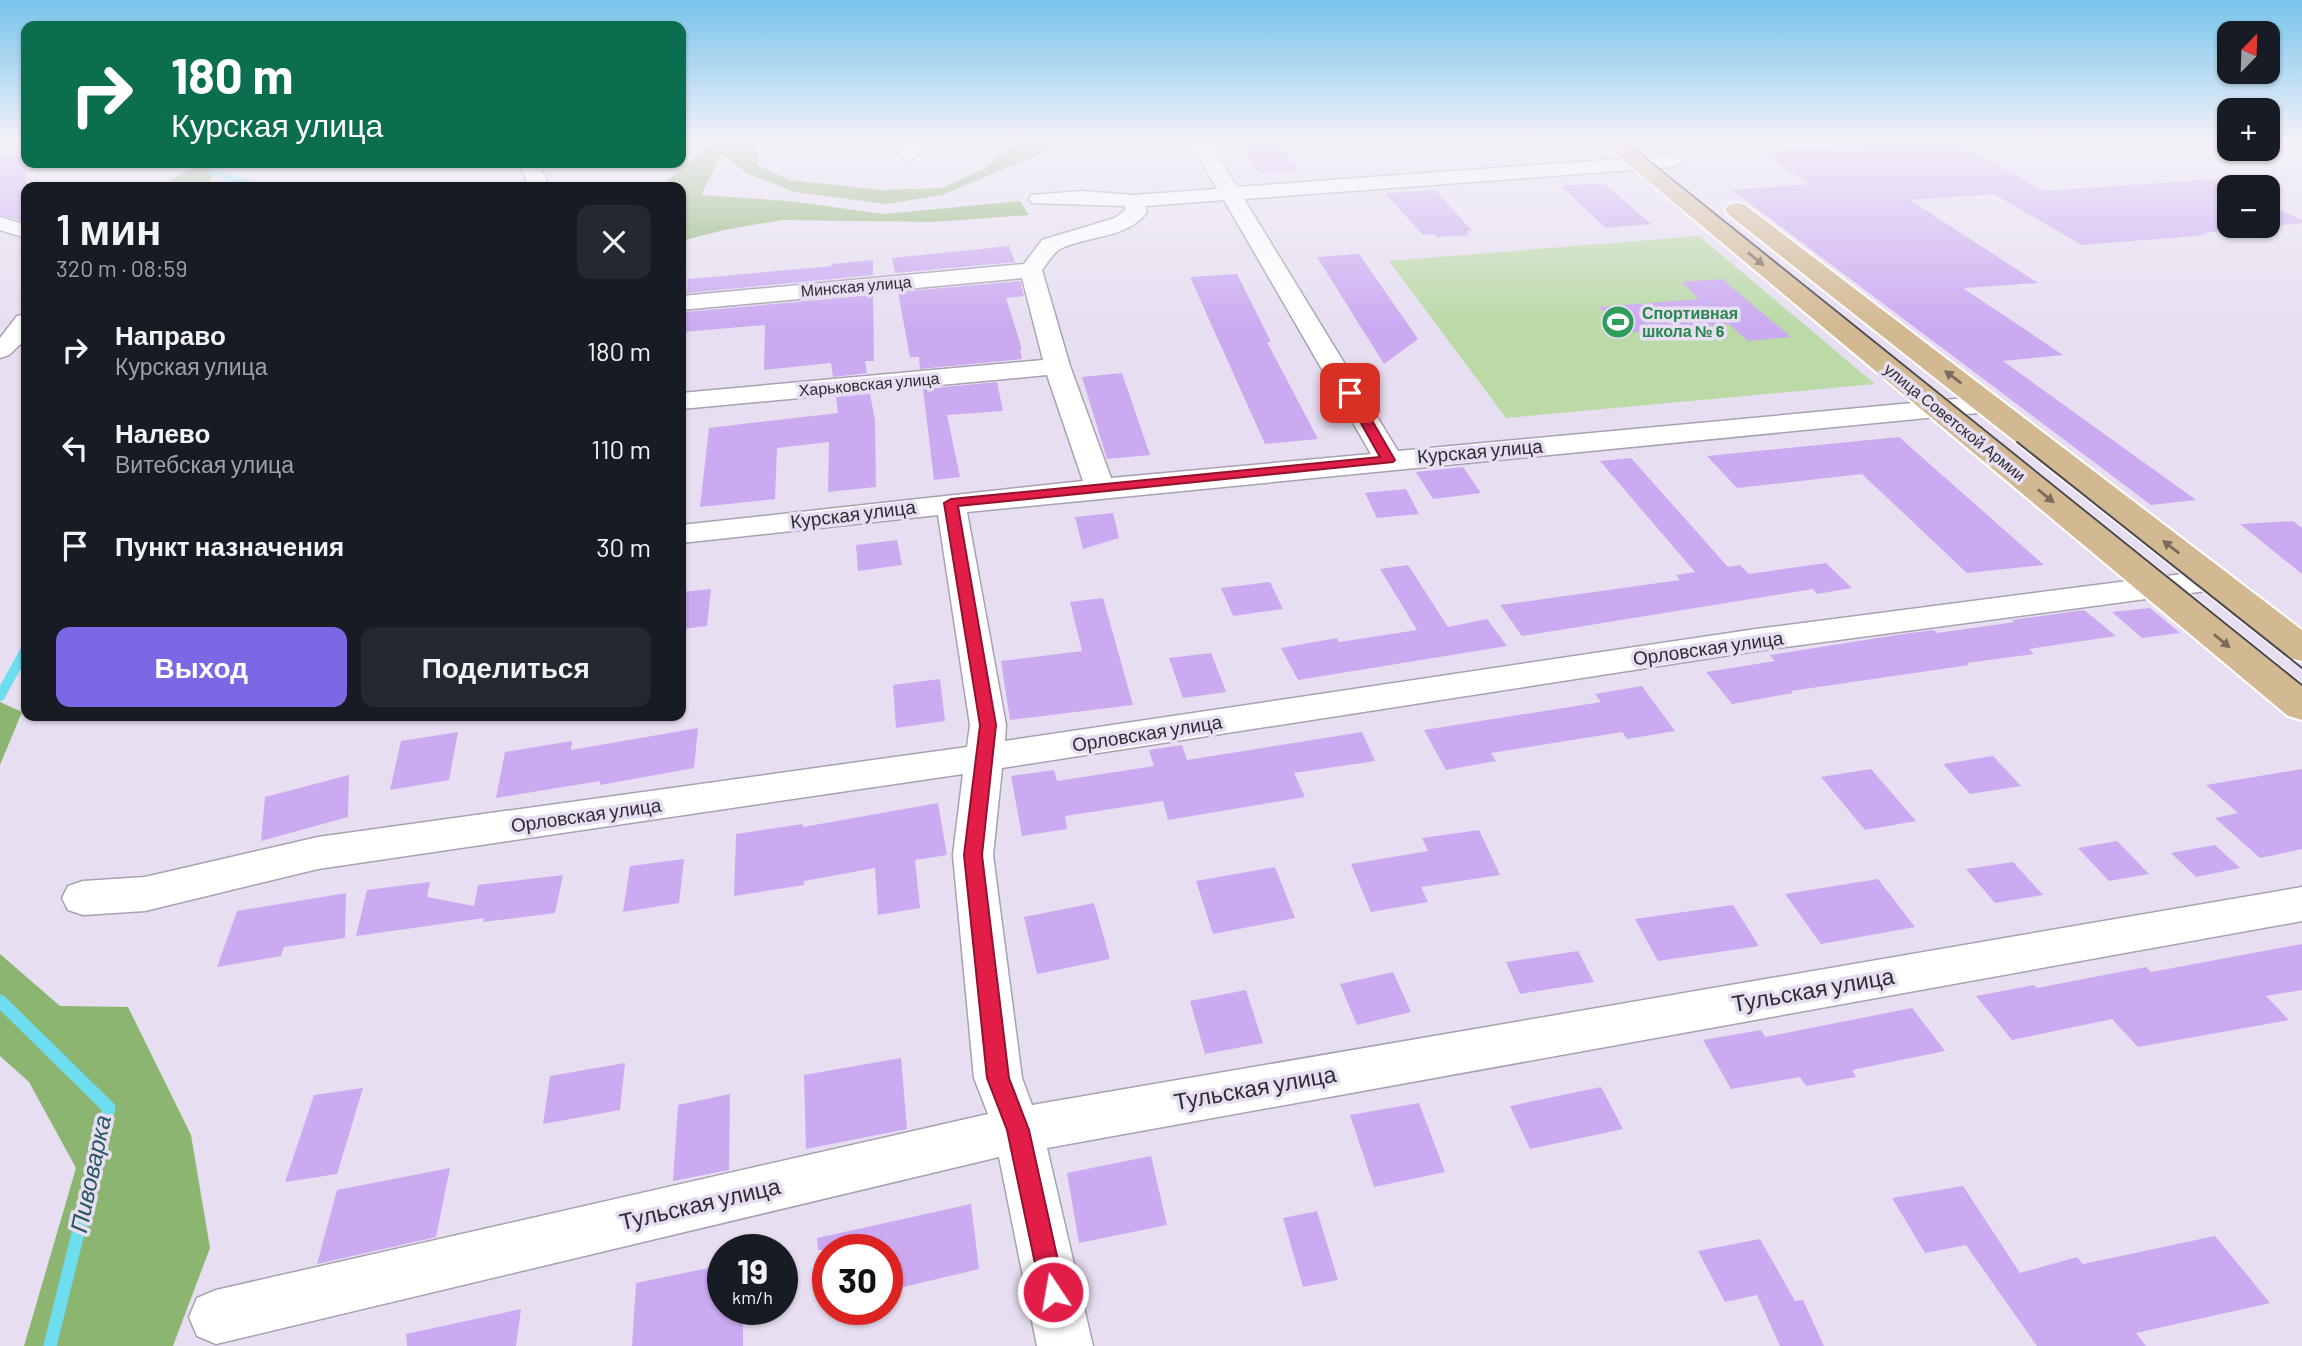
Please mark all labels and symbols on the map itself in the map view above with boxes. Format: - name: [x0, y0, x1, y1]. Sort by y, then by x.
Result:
- north arrow: [2217, 21, 2280, 84]
- one-way arrow: [1747, 252, 1765, 267]
- street label: Минская улица: [800, 271, 912, 300]
- sports icon: Спортивная школа № 6: [1599, 303, 1637, 341]
- place label: Спортивная школа № 6: [1642, 303, 1738, 340]
- street label: улица Советской Армии: [1881, 359, 2030, 484]
- pin: [1320, 363, 1380, 423]
- street label: Харьковская улица: [798, 368, 940, 399]
- one-way arrow: [1944, 369, 1962, 384]
- street label: Курская улица: [1416, 434, 1544, 467]
- one-way arrow: [2037, 489, 2055, 504]
- street label: Курская улица: [789, 494, 917, 533]
- one-way arrow: [2162, 540, 2180, 554]
- street label: Орловская улица: [1631, 626, 1785, 669]
- one-way arrow: [2213, 633, 2231, 648]
- street label: Орловская улица: [1070, 709, 1224, 756]
- street label: Орловская улица: [509, 793, 663, 836]
- street label: Тульская улица: [1729, 961, 1896, 1017]
- street label: Тульская улица: [1171, 1059, 1338, 1115]
- water label: Пивоварка: [63, 1112, 116, 1235]
- street label: Тульская улица: [617, 1171, 783, 1235]
- speed limit sign: 30: [812, 1234, 903, 1325]
- position arrow: [1016, 1255, 1090, 1329]

